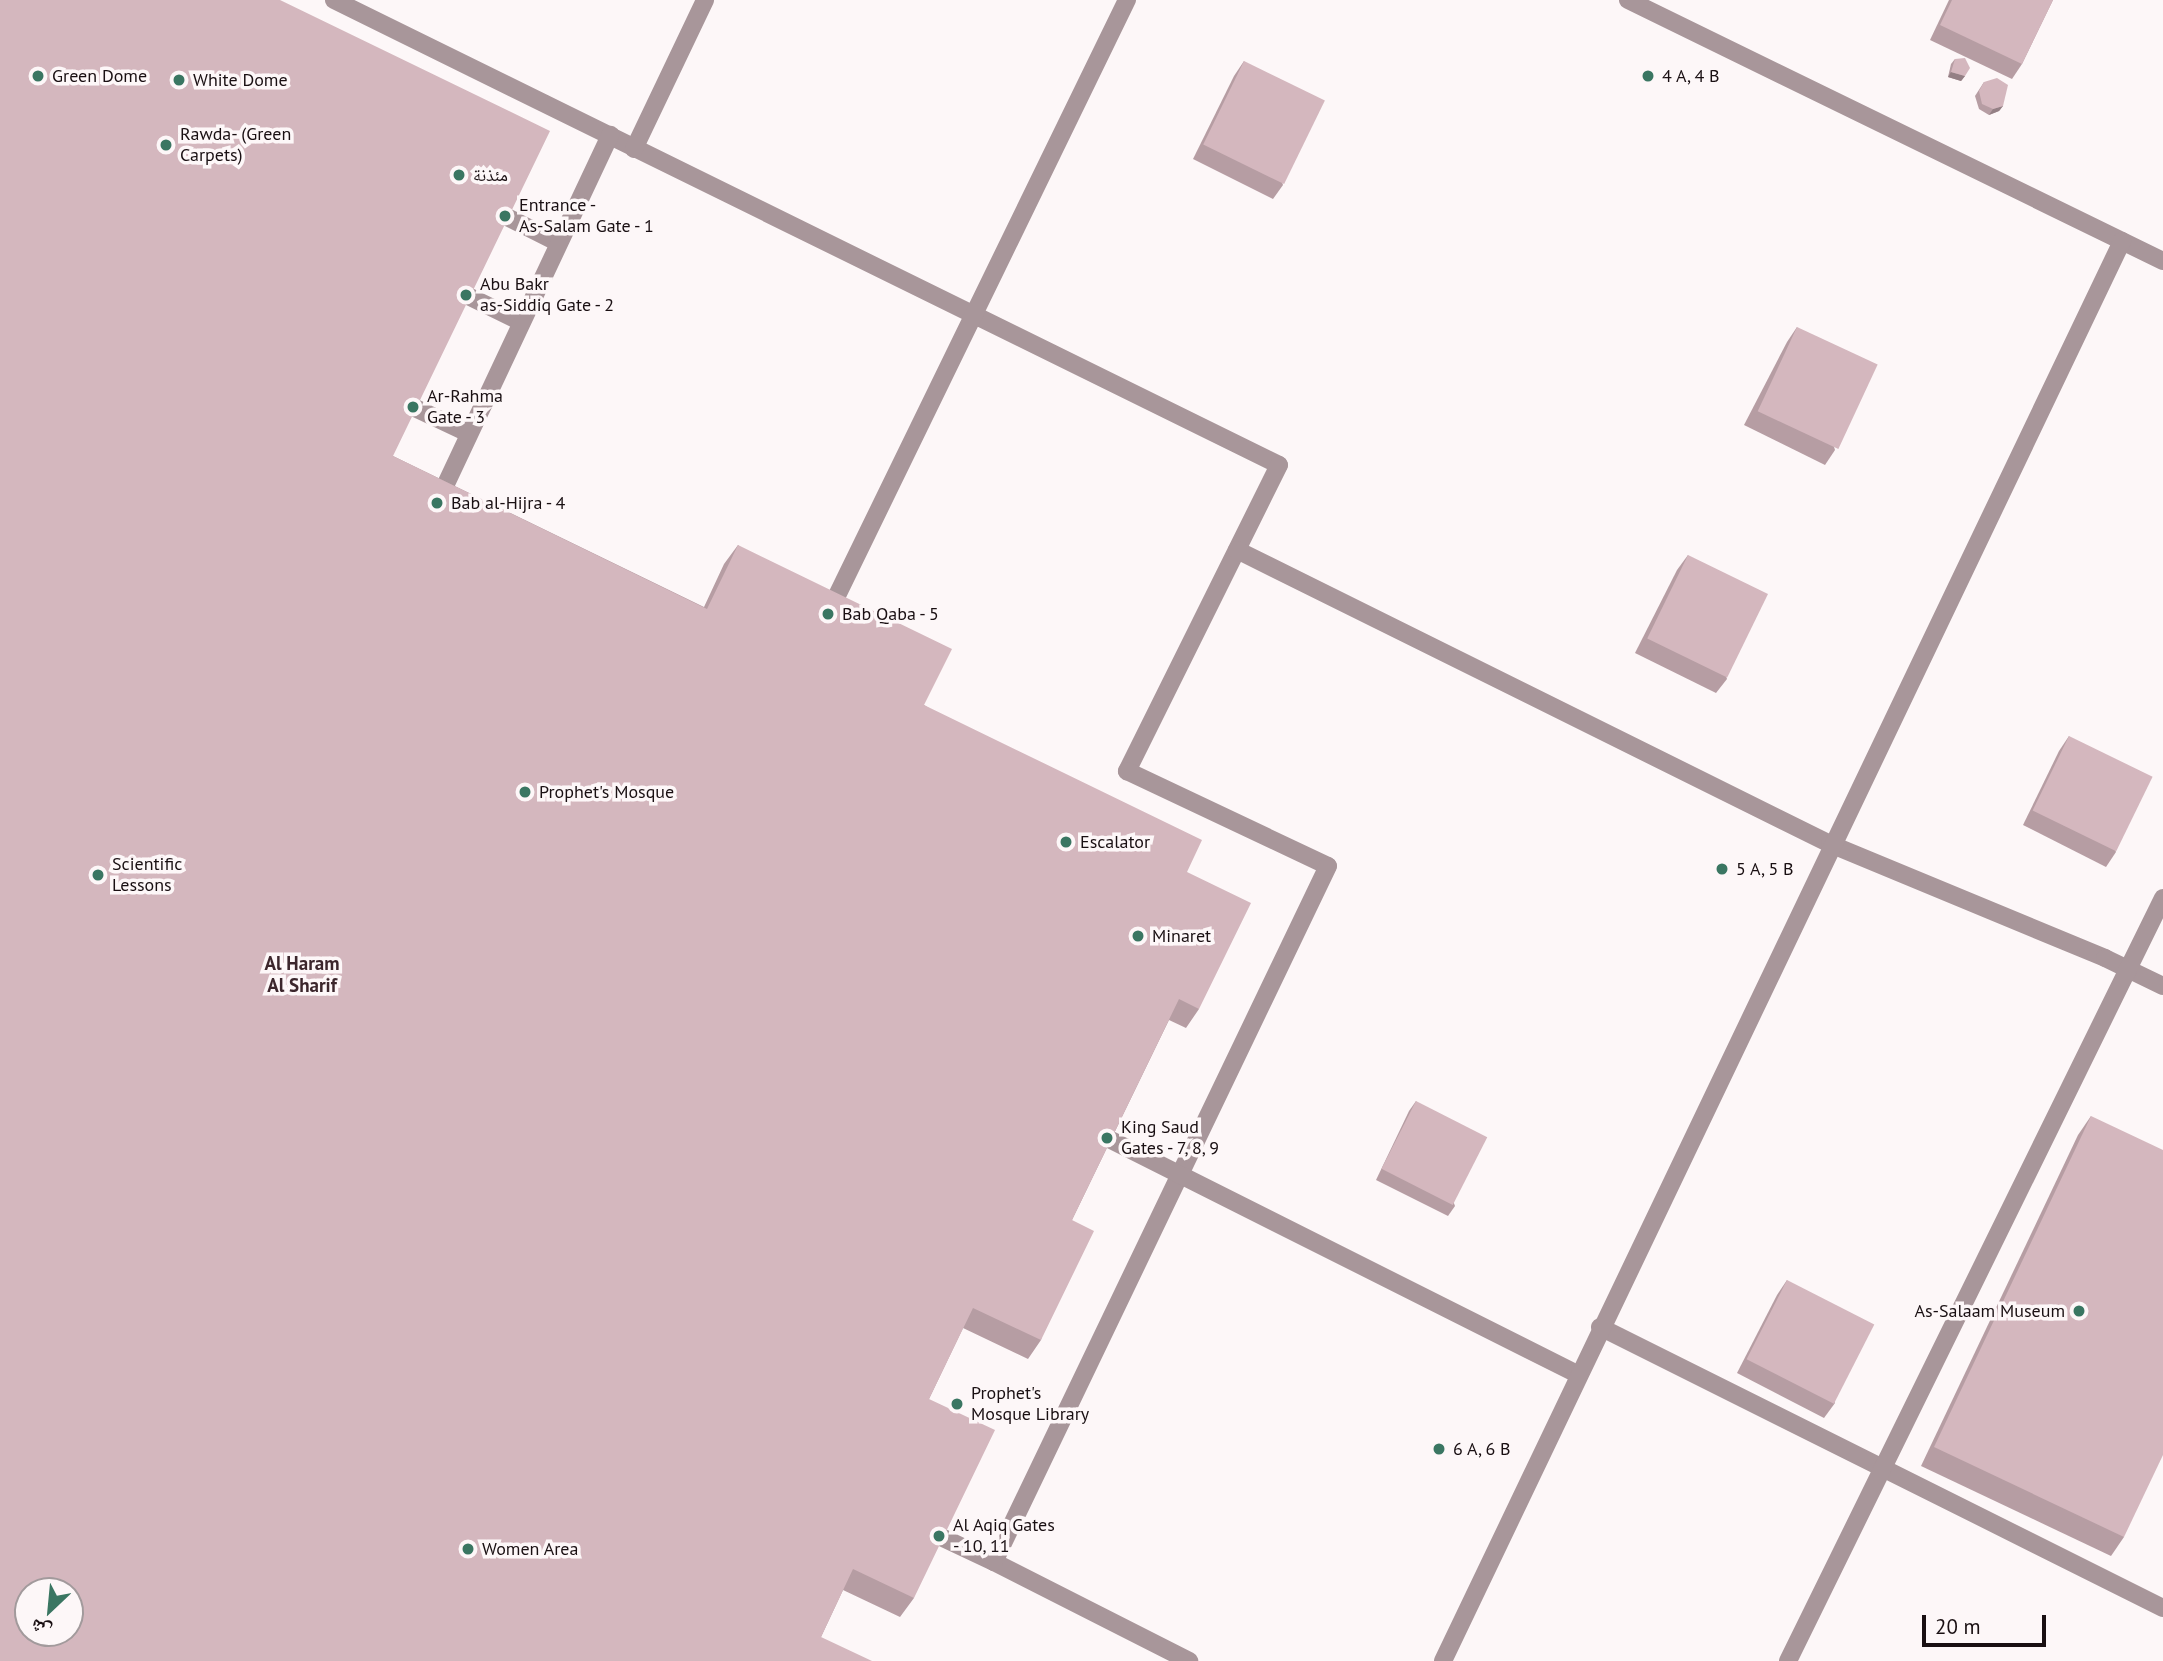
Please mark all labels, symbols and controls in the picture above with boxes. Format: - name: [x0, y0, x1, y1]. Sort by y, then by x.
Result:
- place label: Green Dome: [52, 65, 147, 87]
- place label: 4 A, 4 B: [1662, 65, 1722, 87]
- marker: Green Dome: [30, 68, 46, 84]
- marker: 4 A, 4 B: [1640, 68, 1656, 84]
- place label: White Dome: [193, 69, 288, 91]
- marker: White Dome: [171, 72, 187, 88]
- place label: Rawda- (Green Carpets): [180, 124, 293, 166]
- marker: Rawda- (Green Carpets): [158, 137, 174, 153]
- place label: مئذنة: [473, 164, 508, 186]
- marker: مئذنة: [451, 167, 467, 183]
- place label: Entrance - As-Salam Gate - 1: [519, 195, 657, 238]
- marker: Entrance - As-Salam Gate - 1: [497, 208, 513, 224]
- place label: Abu Bakr as-Siddiq Gate - 2: [480, 274, 617, 316]
- marker: Abu Bakr as-Siddiq Gate - 2: [458, 287, 474, 303]
- place label: Ar-Rahma Gate - 3: [427, 386, 503, 428]
- marker: Ar-Rahma Gate - 3: [405, 399, 421, 415]
- place label: Bab al-Hijra - 4: [451, 492, 568, 514]
- marker: Bab al-Hijra - 4: [429, 495, 445, 511]
- place label: Bab Qaba - 5: [842, 603, 942, 625]
- marker: Bab Qaba - 5: [820, 606, 836, 622]
- place label: Prophet's Mosque: [539, 781, 674, 803]
- marker: Prophet's Mosque: [517, 784, 533, 800]
- place label: Escalator: [1080, 831, 1150, 853]
- marker: Escalator: [1058, 834, 1074, 850]
- place label: Scientific Lessons: [112, 854, 182, 896]
- place label: 5 A, 5 B: [1736, 858, 1796, 880]
- marker: 5 A, 5 B: [1714, 861, 1730, 877]
- marker: Scientific Lessons: [90, 867, 106, 883]
- place label: Minaret: [1152, 925, 1211, 947]
- marker: Minaret: [1130, 928, 1146, 944]
- district label: Al Haram Al Sharif: [264, 953, 340, 997]
- place label: King Saud Gates - 7, 8, 9: [1121, 1117, 1225, 1160]
- marker: King Saud Gates - 7, 8, 9: [1099, 1130, 1115, 1146]
- place label: As-Salaam Museum: [1914, 1300, 2065, 1322]
- marker: As-Salaam Museum: [2071, 1303, 2087, 1319]
- place label: Prophet's Mosque Library: [971, 1383, 1089, 1426]
- marker: Prophet's Mosque Library: [949, 1396, 965, 1412]
- place label: 6 A, 6 B: [1453, 1438, 1513, 1460]
- marker: 6 A, 6 B: [1431, 1441, 1447, 1457]
- place label: Al Aqiq Gates - 10, 11: [953, 1515, 1055, 1558]
- marker: Al Aqiq Gates - 10, 11: [931, 1528, 947, 1544]
- place label: Women Area: [482, 1538, 579, 1560]
- marker: Women Area: [460, 1541, 476, 1557]
- north arrow: [14, 1577, 84, 1647]
- scale bar: [1925, 1602, 2049, 1646]
- text: 20 m: [1935, 1613, 1981, 1640]
- text: ش: [26, 1614, 55, 1644]

